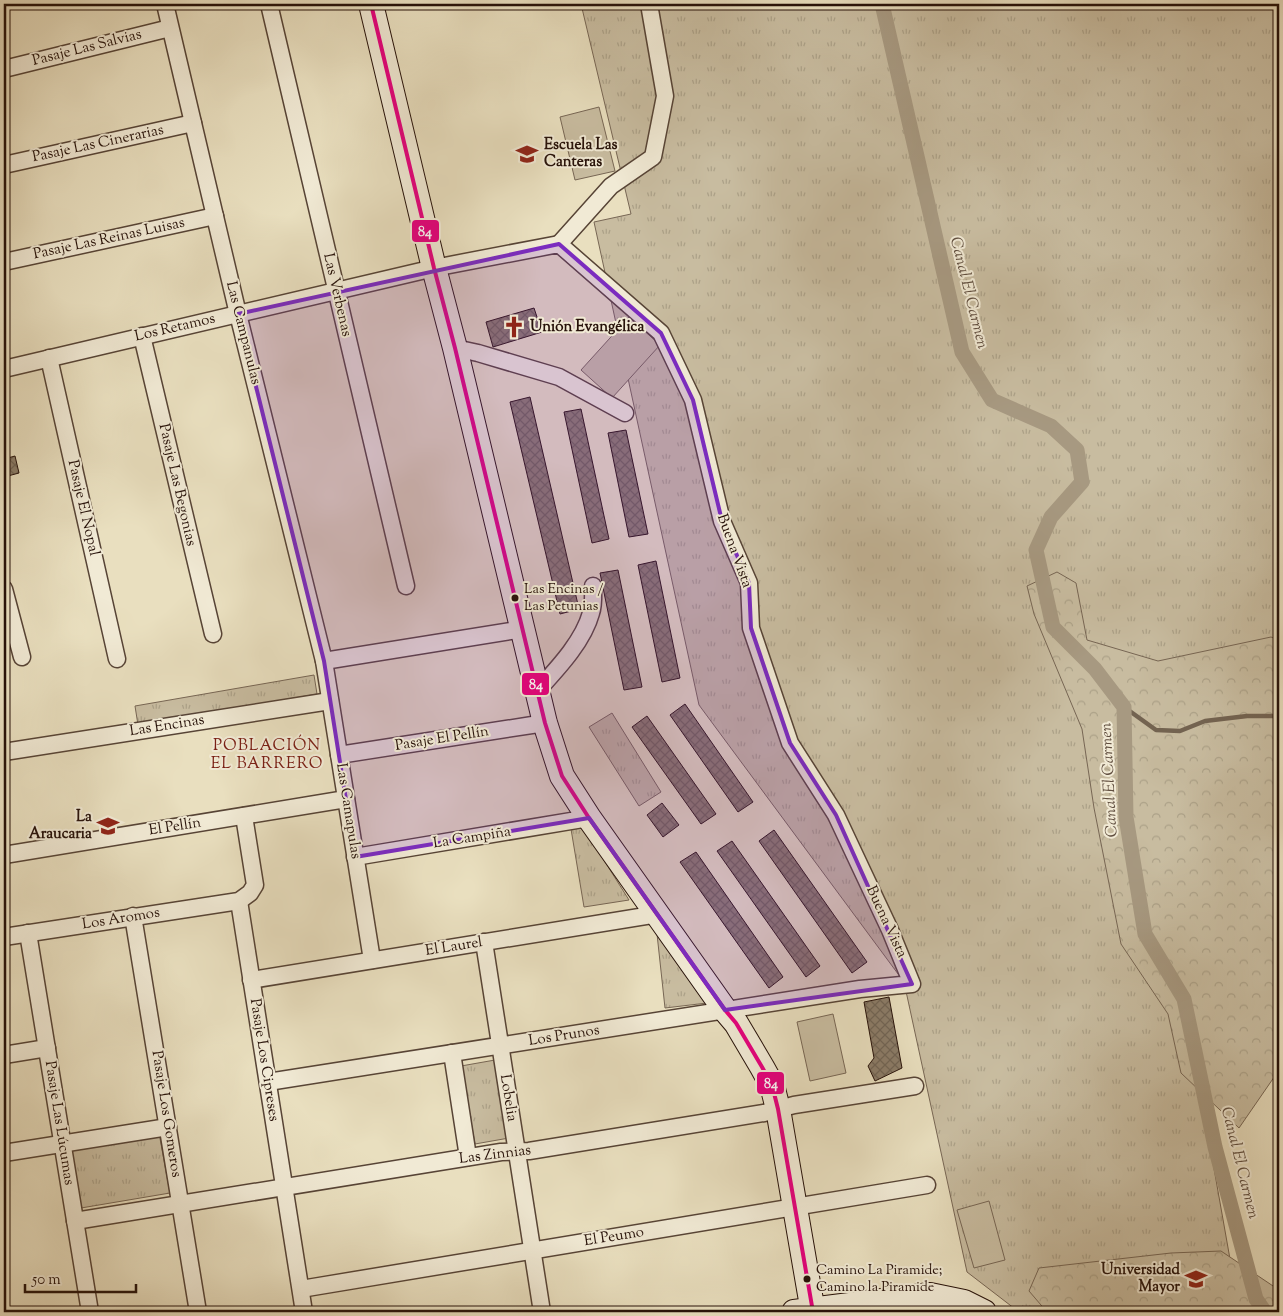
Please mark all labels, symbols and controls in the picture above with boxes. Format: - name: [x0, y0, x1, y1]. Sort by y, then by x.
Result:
- street label: Pasaje Las Salvias: [30, 24, 144, 72]
- street label: Pasaje Las Cinerarias: [30, 120, 166, 168]
- place label: Escuela Las Canteras: [544, 135, 618, 173]
- school or university icon: Escuela Las Canteras: [514, 141, 540, 167]
- street label: Pasaje Las Reinas Luisas: [31, 213, 187, 265]
- line badge: 84: [411, 219, 440, 243]
- text: 84: [418, 223, 432, 243]
- water label: Canal El Carmen: [943, 235, 993, 352]
- street label: Las Verbenas: [317, 251, 357, 339]
- street label: Las Campanulas: [220, 279, 266, 387]
- street label: Los Retamos: [133, 309, 217, 347]
- church icon: Unión Evangélica: [501, 314, 527, 340]
- place label: Unión Evangélica: [530, 317, 644, 338]
- street label: Pasaje Las Begonias: [153, 422, 201, 548]
- street label: Pasaje El Nopal: [62, 458, 104, 558]
- street label: Buena Vista: [711, 511, 757, 591]
- place label: Las Encinas / Las Petunias: [524, 580, 603, 617]
- marker: Las Encinas / Las Petunias: [510, 593, 520, 603]
- line badge: 84: [521, 672, 550, 696]
- text: 84: [529, 676, 543, 696]
- street label: Las Encinas: [128, 710, 206, 742]
- street label: Pasaje El Pellín: [394, 721, 491, 757]
- water label: Canal El Carmen: [1095, 722, 1124, 838]
- district label: POBLACIÓN EL BARRERO: [211, 734, 323, 776]
- street label: Las Camapulas: [330, 761, 366, 861]
- place label: La Araucaria: [29, 807, 92, 845]
- street label: El Pellín: [147, 812, 203, 841]
- school or university icon: La Araucaria: [95, 813, 121, 839]
- street label: La Campiña: [432, 821, 513, 855]
- street label: Buena Vista: [860, 882, 912, 962]
- street label: Los Aromos: [81, 902, 161, 936]
- street label: El Laurel: [424, 932, 484, 962]
- street label: Pasaje Los Cipreses: [244, 997, 284, 1123]
- street label: Los Prunos: [527, 1020, 601, 1052]
- street label: Pasaje Los Gomeros: [146, 1049, 186, 1179]
- street label: Pasaje Las Lúcumas: [39, 1059, 79, 1187]
- line badge: 84: [756, 1071, 785, 1095]
- street label: Lobelia: [494, 1073, 522, 1123]
- text: 84: [764, 1075, 778, 1095]
- water label: Canal El Carmen: [1214, 1105, 1264, 1222]
- street label: Las Zinnias: [458, 1140, 532, 1170]
- street label: El Peumo: [583, 1222, 645, 1252]
- place label: Universidad Mayor: [1101, 1260, 1181, 1298]
- scale bar: [25, 1261, 136, 1293]
- place label: Camino La Piramide; Camino la Piramide: [816, 1261, 942, 1298]
- school or university icon: Universidad Mayor: [1183, 1266, 1209, 1292]
- text: 50 m: [31, 1270, 61, 1291]
- marker: Camino La Piramide; Camino la Piramide: [802, 1274, 812, 1284]

